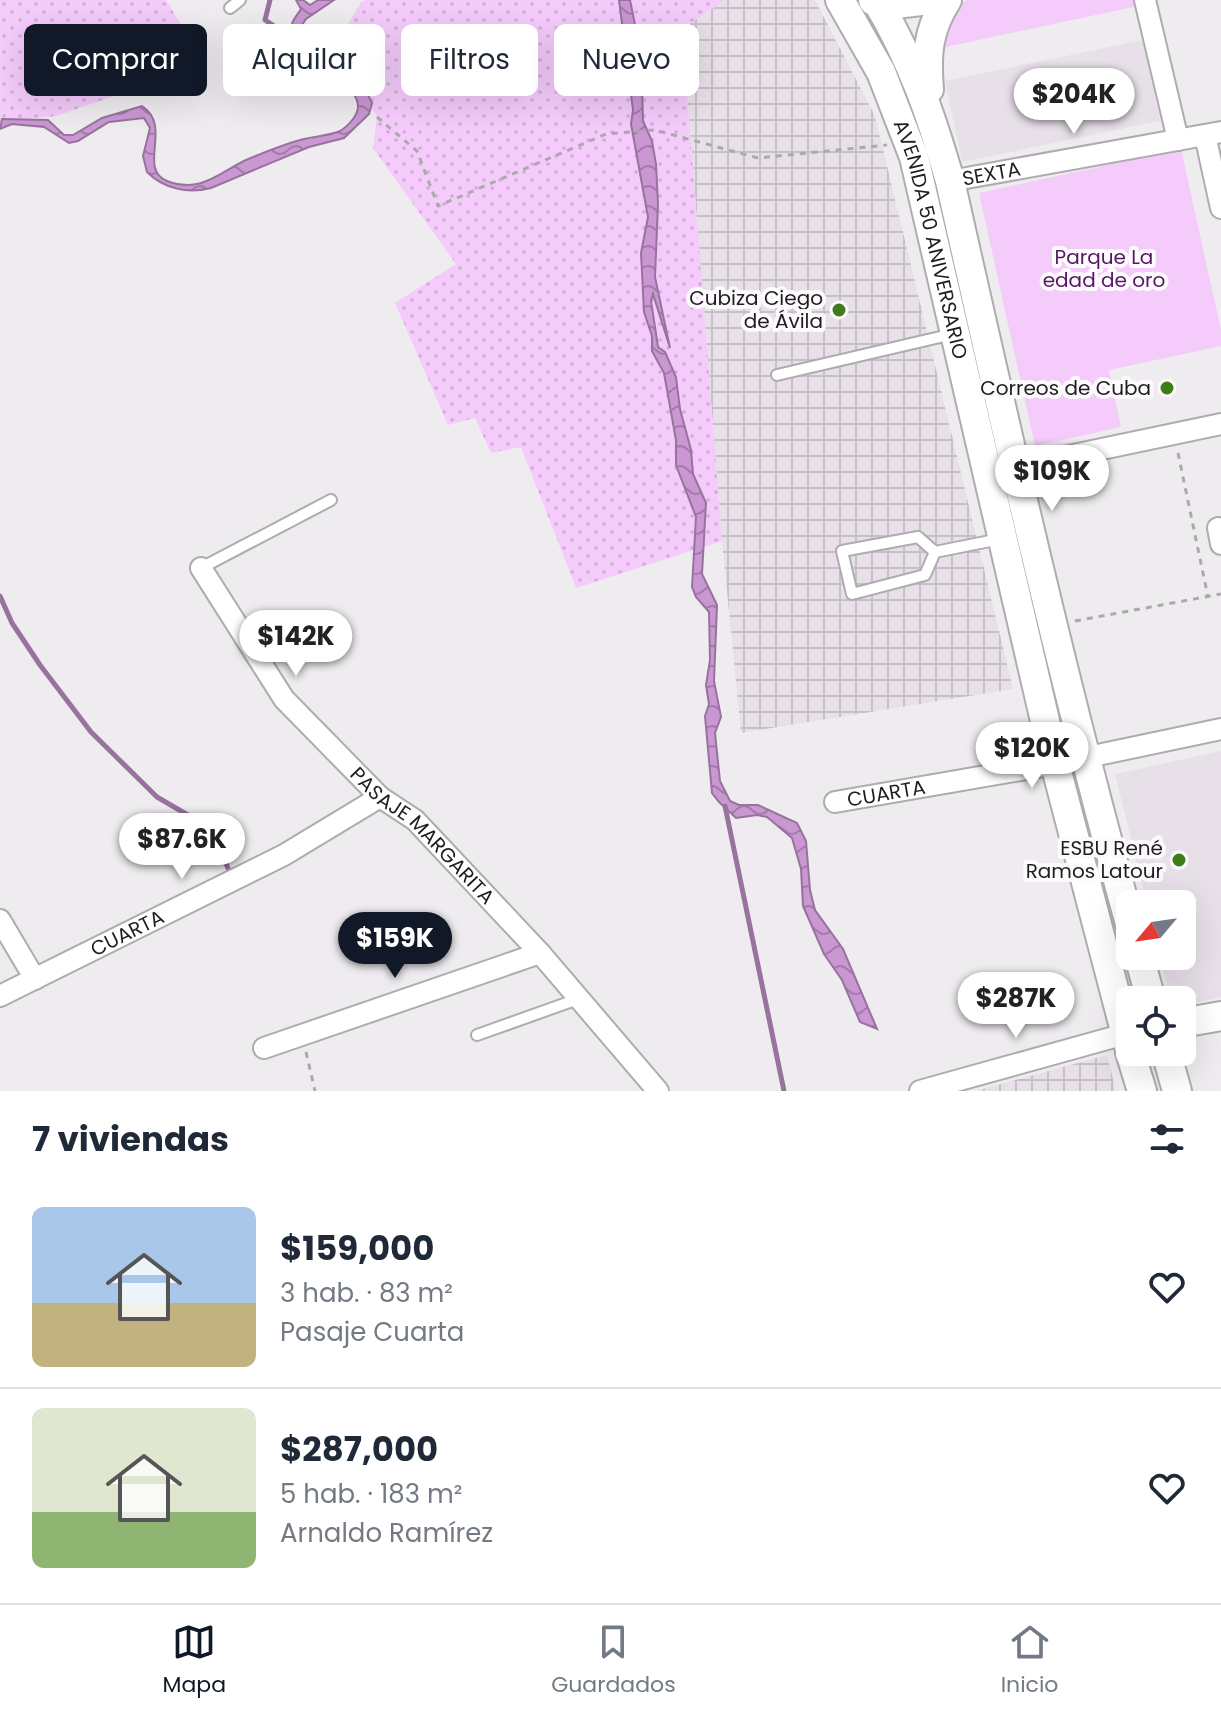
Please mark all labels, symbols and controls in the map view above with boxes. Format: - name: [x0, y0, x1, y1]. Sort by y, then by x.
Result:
- chip: Comprar: [24, 24, 207, 96]
- chip: Alquilar: [223, 24, 385, 96]
- chip: Filtros: [401, 24, 538, 96]
- chip: Nuevo: [554, 24, 699, 96]
- pin: $204K: [1018, 68, 1130, 136]
- text: $204K: [1032, 76, 1116, 112]
- street label: AVENIDA 50 ANIVERSARIO: [887, 115, 974, 362]
- street label: SEXTA: [960, 155, 1023, 193]
- park label: Parque La edad de oro: [1043, 243, 1165, 294]
- place label: Cubiza Ciego de Ávila: [689, 284, 823, 335]
- marker: Cubiza Ciego de Ávila: [830, 301, 848, 319]
- place label: Correos de Cuba: [980, 374, 1151, 402]
- marker: Correos de Cuba: [1158, 379, 1176, 397]
- pin: $109K: [996, 445, 1108, 513]
- text: $109K: [1013, 453, 1091, 489]
- pin: $142K: [240, 610, 352, 678]
- text: $142K: [257, 618, 335, 654]
- pin: $120K: [976, 722, 1088, 790]
- text: $120K: [994, 730, 1070, 766]
- street label: PASAJE MARGARITA: [344, 761, 501, 910]
- street label: CUARTA: [845, 773, 928, 814]
- pin: $87.6K: [117, 813, 247, 881]
- text: $87.6K: [137, 821, 227, 857]
- place label: ESBU René Ramos Latour: [1026, 834, 1163, 885]
- marker: ESBU René Ramos Latour: [1170, 851, 1188, 869]
- north arrow: [1116, 890, 1196, 970]
- map controls: [1116, 890, 1196, 1066]
- street label: CUARTA: [86, 903, 169, 963]
- pin: $159K: [339, 912, 451, 980]
- text: $159K: [356, 920, 434, 956]
- pin: $287K: [960, 972, 1072, 1040]
- text: $287K: [976, 980, 1056, 1016]
- button: locate: [1116, 986, 1196, 1066]
- text: 7 viviendas: [32, 1115, 229, 1163]
- icon: filters: [1145, 1117, 1189, 1161]
- text: $159,000: [280, 1224, 434, 1272]
- icon: home: [96, 1239, 192, 1335]
- icon: heart: [1145, 1265, 1189, 1309]
- text: 3 hab. · 83 m²: [280, 1275, 453, 1311]
- text: Pasaje Cuarta: [280, 1314, 464, 1350]
- text: $287,000: [280, 1425, 438, 1473]
- icon: home: [96, 1440, 192, 1536]
- icon: heart: [1145, 1466, 1189, 1510]
- text: 5 hab. · 183 m²: [280, 1476, 462, 1512]
- text: Arnaldo Ramírez: [280, 1515, 493, 1551]
- tab: Mapa: [163, 1620, 226, 1701]
- tab: Guardados: [551, 1620, 676, 1701]
- tab: Inicio: [1001, 1620, 1058, 1701]

